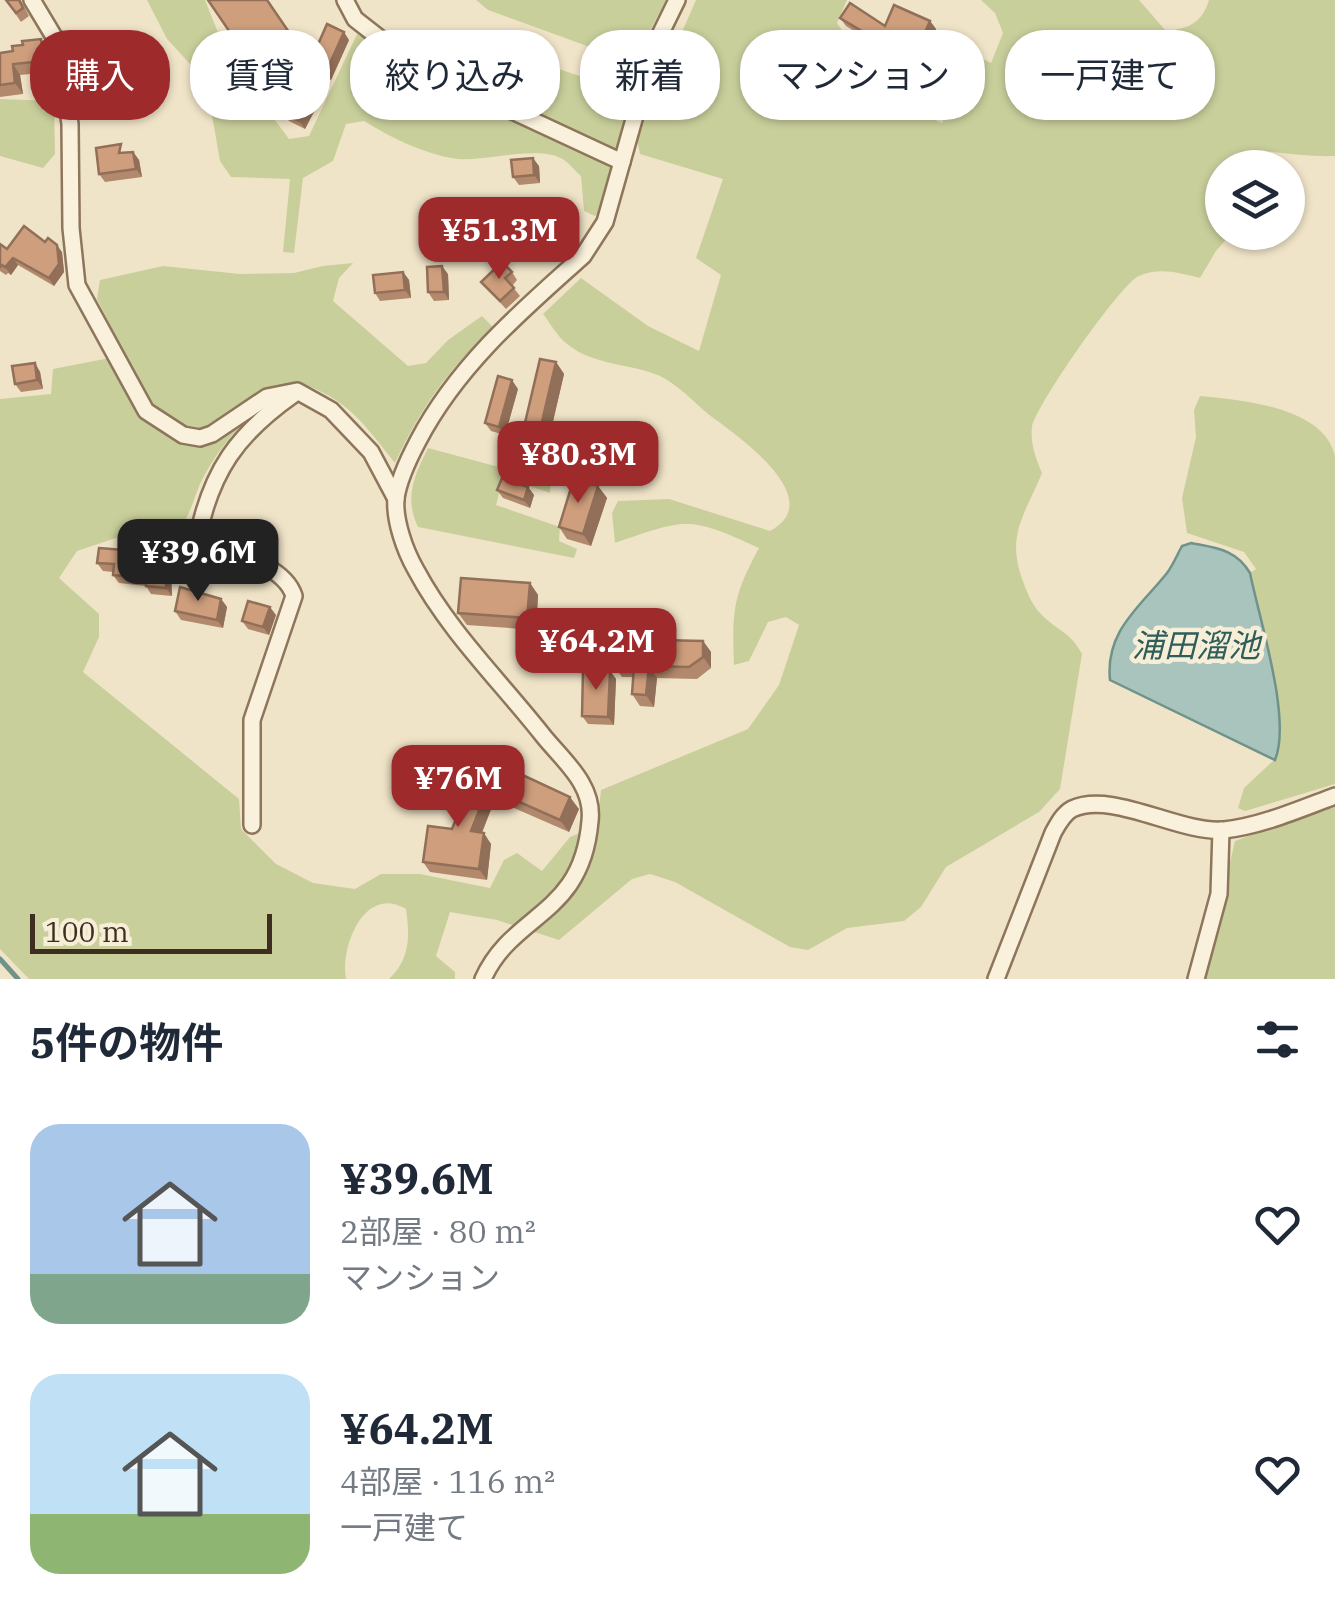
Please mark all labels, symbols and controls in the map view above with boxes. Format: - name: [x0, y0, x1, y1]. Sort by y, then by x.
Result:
- chip: 購入: [30, 30, 170, 120]
- chip: 賃貸: [190, 30, 330, 120]
- chip: 絞り込み: [350, 30, 560, 120]
- chip: 新着: [580, 30, 720, 120]
- chip: マンション: [740, 30, 985, 120]
- chip: 一戸建て: [1005, 30, 1215, 120]
- map controls: [1205, 150, 1305, 250]
- button: layers: [1205, 150, 1305, 250]
- pin: ¥51.3M: [418, 197, 580, 282]
- text: ¥51.3M: [440, 208, 558, 250]
- pin: ¥80.3M: [497, 421, 659, 506]
- text: ¥80.3M: [519, 432, 637, 474]
- pin: ¥39.6M: [117, 519, 279, 604]
- text: ¥39.6M: [139, 530, 257, 572]
- pin: ¥64.2M: [515, 608, 677, 693]
- text: ¥64.2M: [537, 619, 655, 661]
- water label: 浦田溜池: [1132, 624, 1263, 666]
- pin: ¥76M: [399, 745, 517, 830]
- text: ¥76M: [414, 756, 502, 798]
- scale bar: [30, 909, 272, 954]
- text: 100 m: [45, 913, 129, 950]
- icon: filters: [1250, 1012, 1305, 1067]
- text: 5件の物件: [30, 1015, 223, 1070]
- text: ¥39.6M: [340, 1151, 494, 1206]
- icon: home: [110, 1164, 230, 1284]
- icon: heart: [1250, 1197, 1305, 1252]
- text: 2部屋 · 80 m²: [340, 1210, 536, 1252]
- text: マンション: [340, 1256, 500, 1298]
- text: ¥64.2M: [340, 1401, 494, 1456]
- icon: home: [110, 1414, 230, 1534]
- icon: heart: [1250, 1447, 1305, 1502]
- text: 4部屋 · 116 m²: [340, 1460, 555, 1502]
- text: 一戸建て: [340, 1506, 468, 1548]

